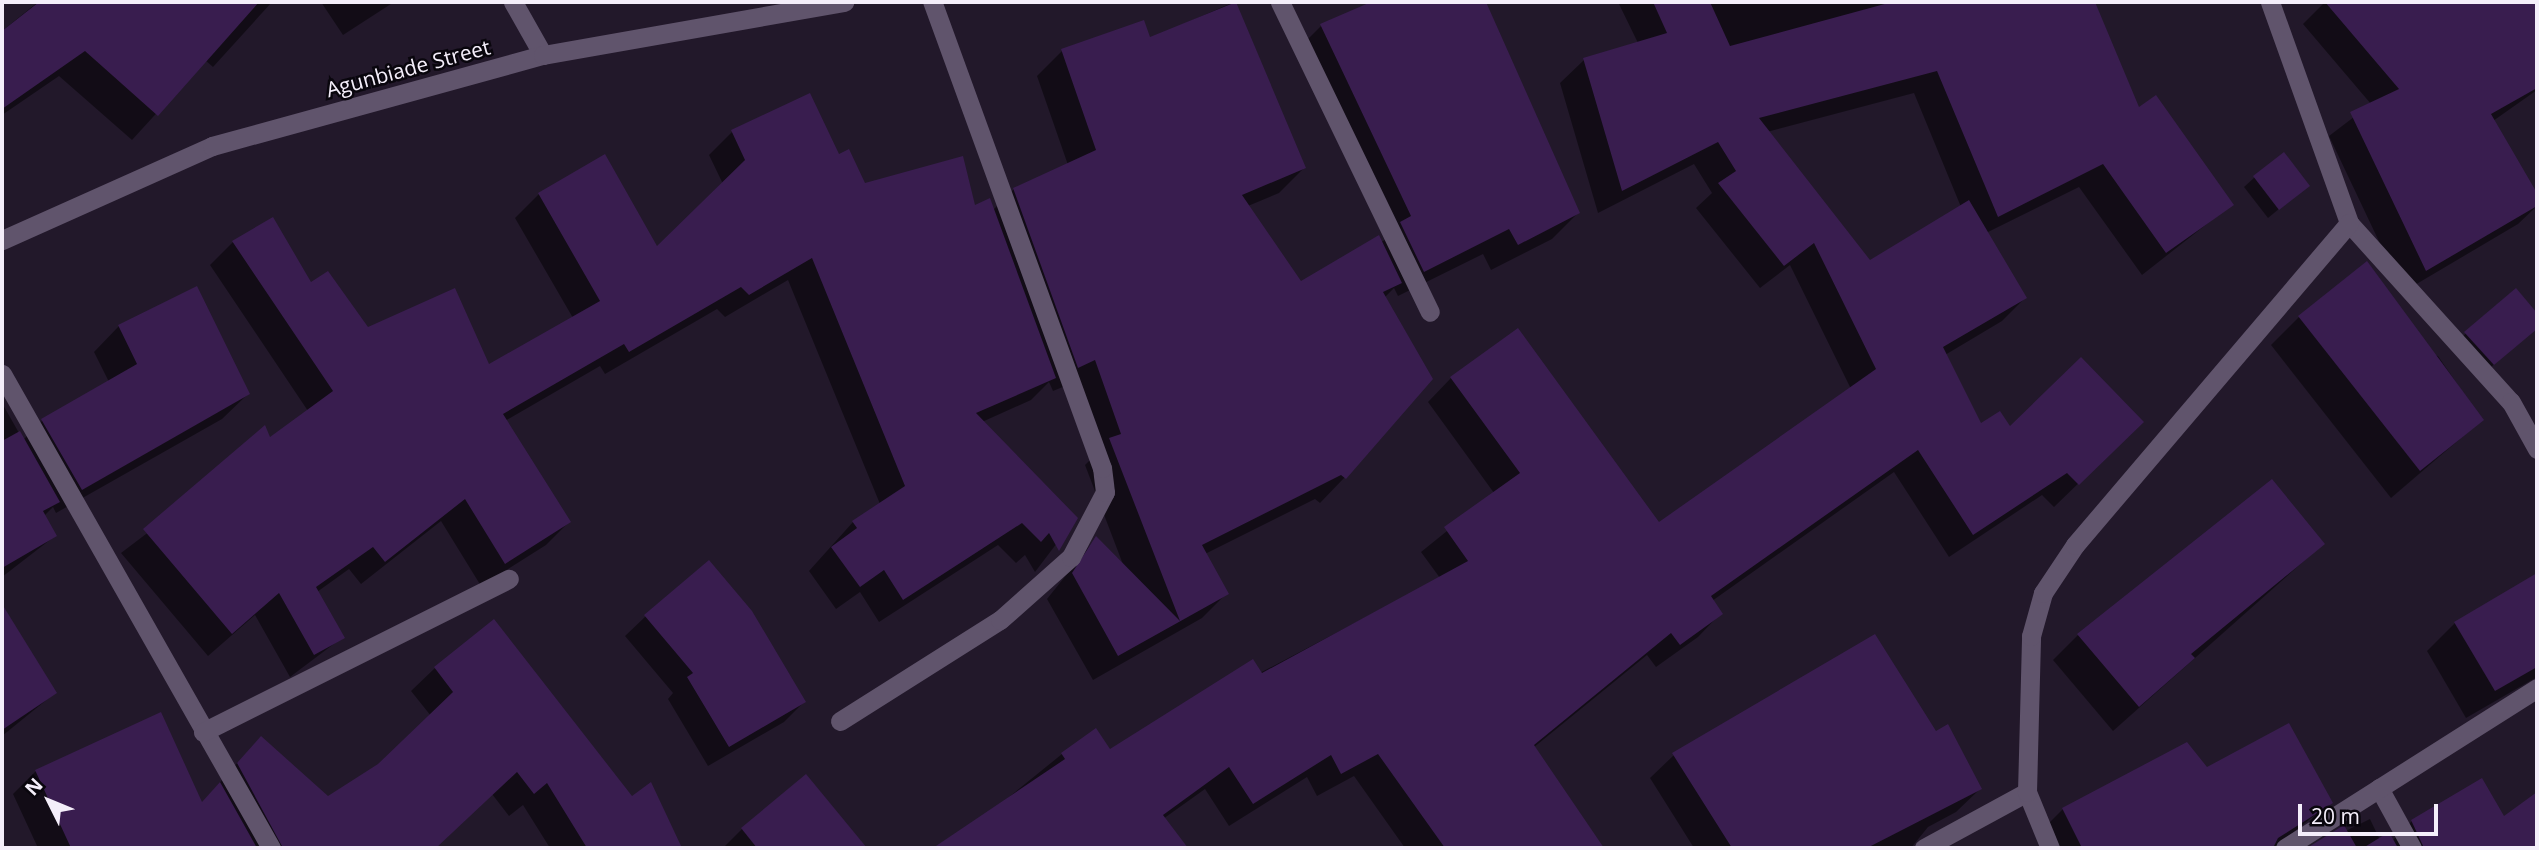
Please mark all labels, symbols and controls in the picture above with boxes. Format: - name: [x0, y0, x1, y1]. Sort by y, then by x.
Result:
- street label: Agunbiade Street: [323, 34, 493, 102]
- north arrow: [14, 766, 84, 836]
- text: N: [19, 772, 48, 801]
- scale bar: [2301, 790, 2441, 834]
- text: 20 m: [2311, 802, 2360, 830]

